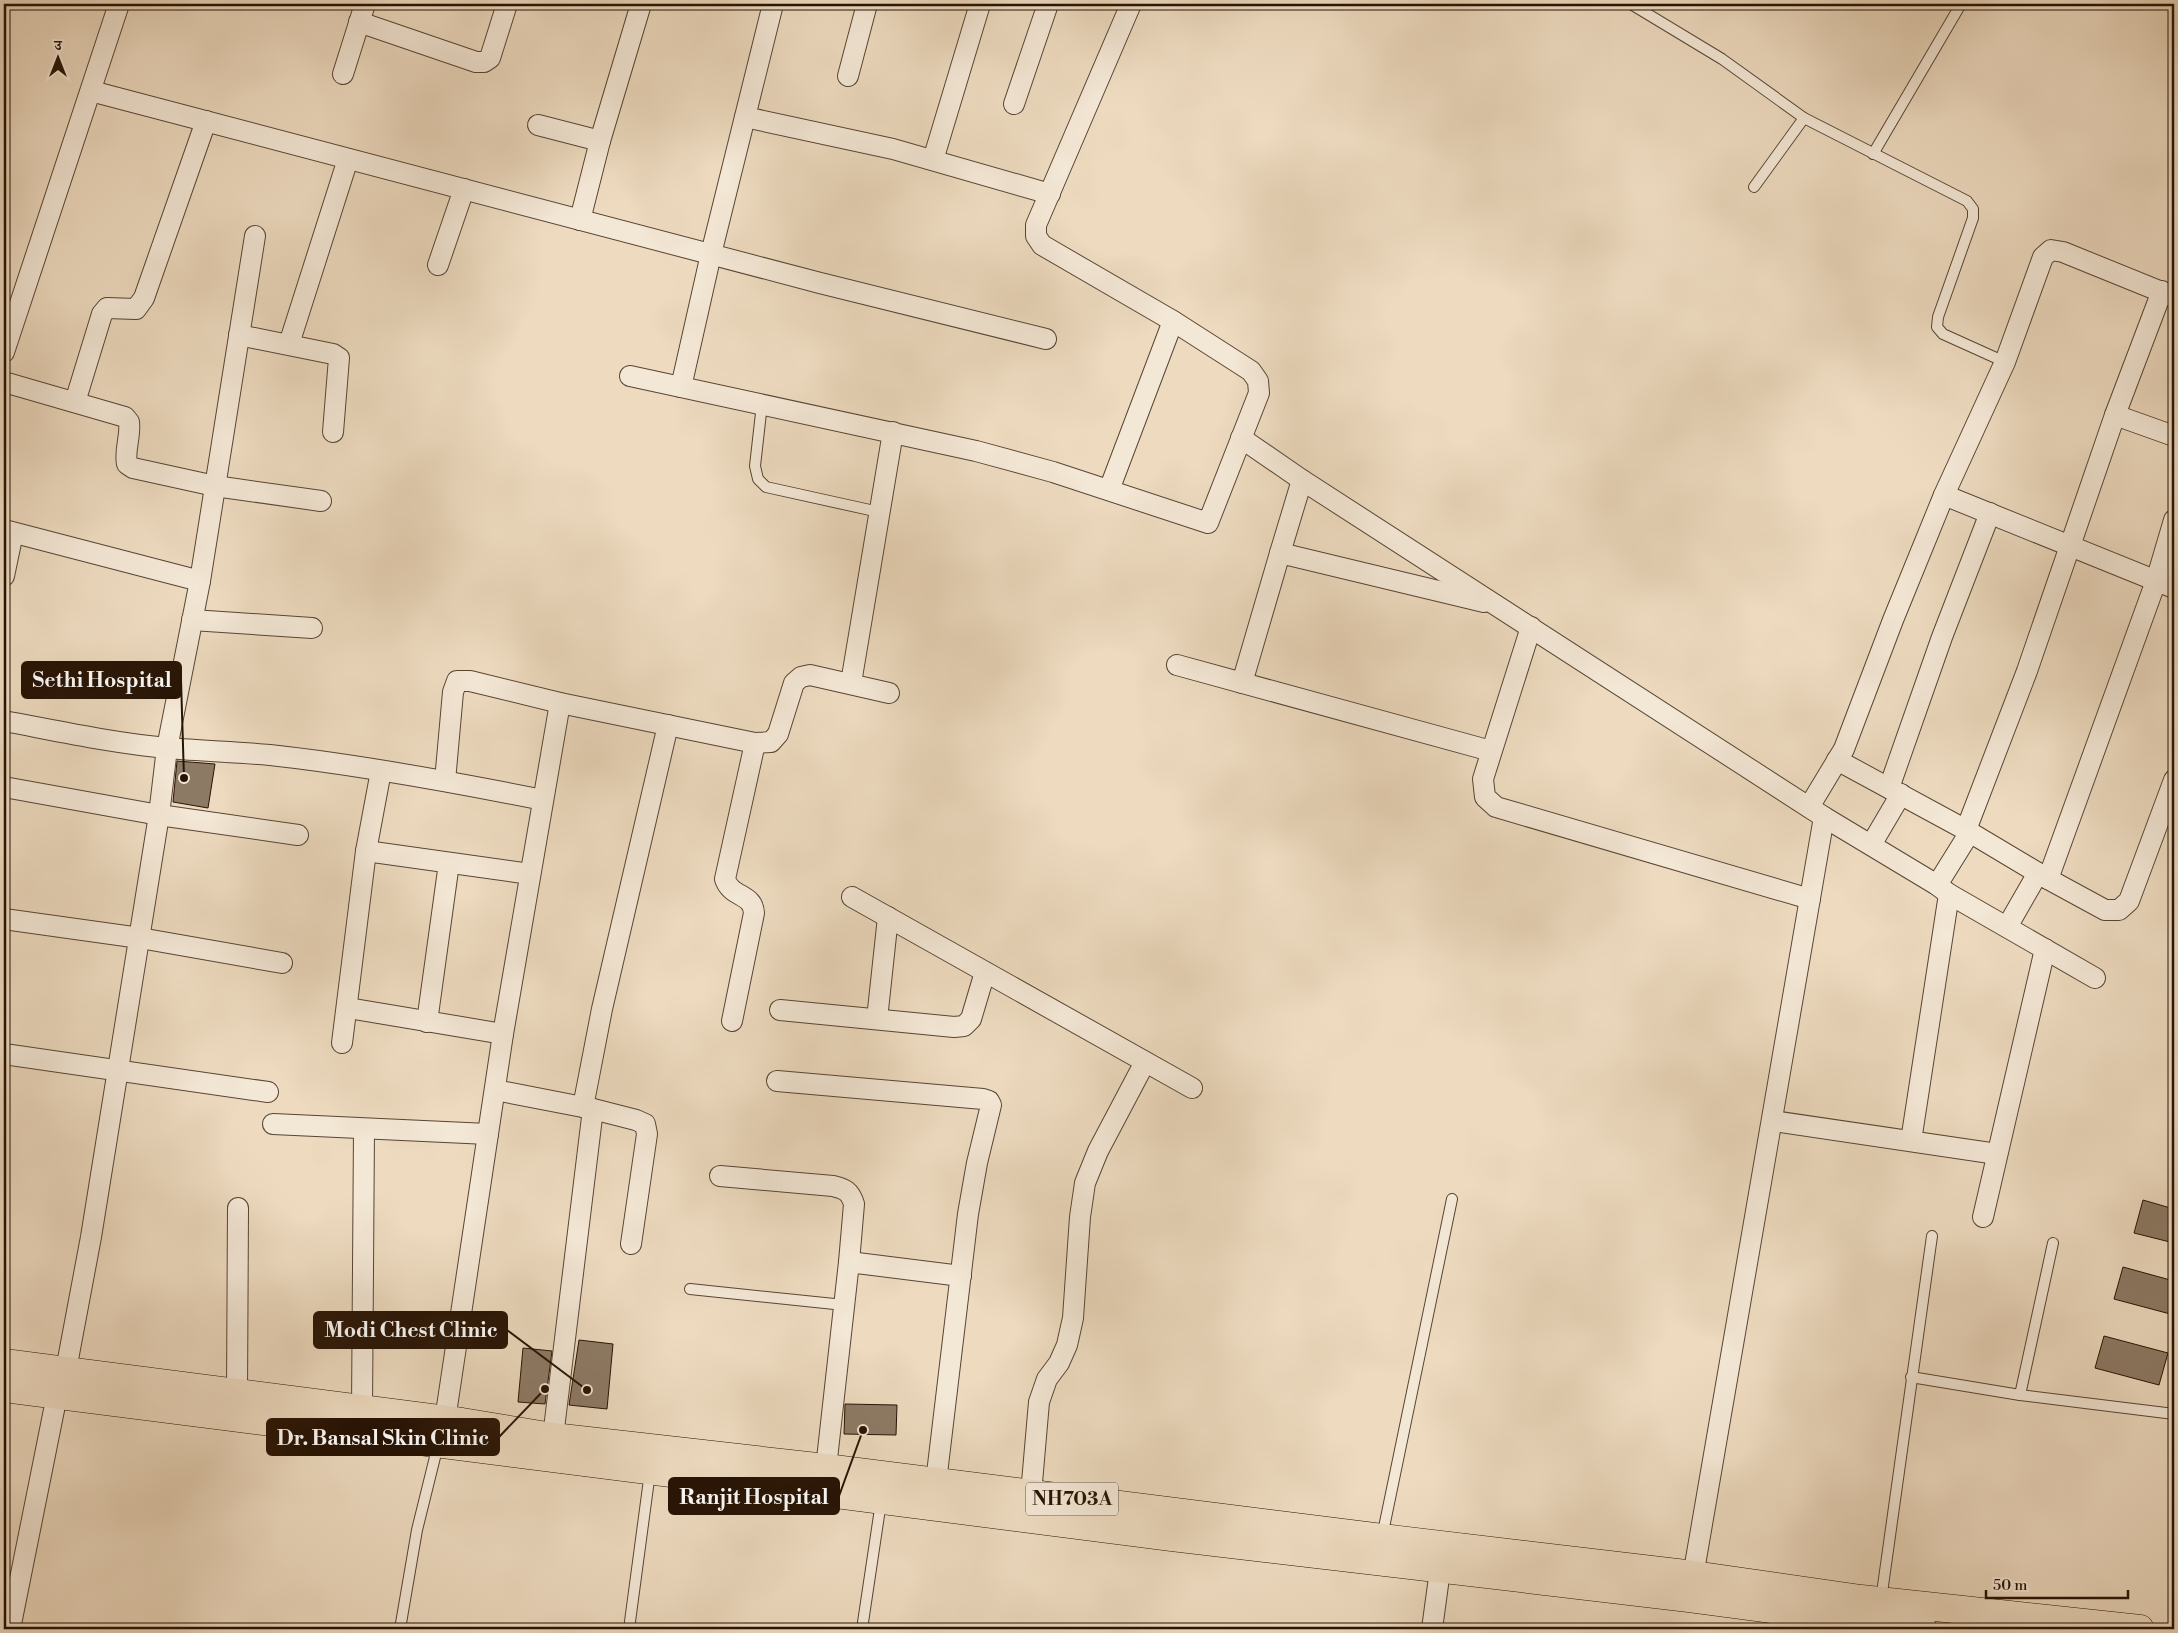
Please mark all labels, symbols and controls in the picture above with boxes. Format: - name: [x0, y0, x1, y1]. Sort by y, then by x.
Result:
- north arrow: [32, 32, 82, 82]
- text: उ: [53, 37, 62, 55]
- callout: Sethi Hospital: [22, 662, 181, 698]
- text: Sethi Hospital: [32, 668, 172, 694]
- callout: Modi Chest Clinic: [314, 1312, 507, 1348]
- text: Modi Chest Clinic: [324, 1318, 498, 1344]
- callout: Dr. Bansal Skin Clinic: [267, 1419, 499, 1455]
- text: Dr. Bansal Skin Clinic: [277, 1426, 489, 1452]
- callout: Ranjit Hospital: [669, 1478, 839, 1514]
- road number: NH703A: [1026, 1482, 1118, 1516]
- text: Ranjit Hospital: [679, 1485, 829, 1511]
- scale bar: [1986, 1568, 2128, 1600]
- text: 50 m: [1993, 1576, 2027, 1595]

